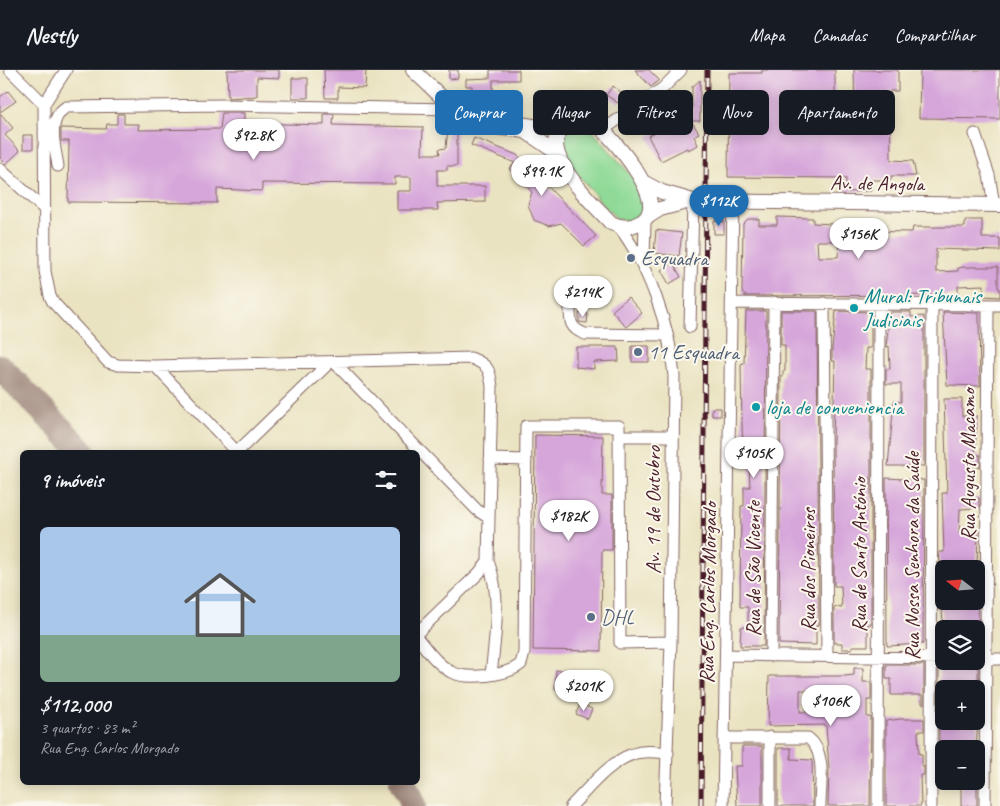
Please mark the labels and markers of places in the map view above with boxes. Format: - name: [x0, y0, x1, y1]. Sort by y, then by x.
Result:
- pin: $92.8K: [213, 118, 295, 161]
- pin: $99.1K: [501, 154, 583, 197]
- pin: $112K: [684, 184, 754, 227]
- pin: $156K: [824, 218, 894, 260]
- place label: Esquadra: [641, 245, 710, 271]
- marker: Esquadra: [625, 252, 637, 264]
- pin: $214K: [548, 276, 618, 318]
- place label: Mural: Tribunais Judiciais: [863, 283, 983, 333]
- marker: Mural: Tribunais Judiciais: [848, 302, 860, 314]
- place label: 11 Esquadra: [648, 339, 741, 365]
- marker: 11 Esquadra: [632, 346, 644, 358]
- place label: loja de conveniencia: [766, 394, 905, 420]
- marker: loja de conveniencia: [750, 401, 762, 413]
- pin: $105K: [719, 436, 789, 479]
- pin: $182K: [534, 500, 604, 542]
- place label: DHL: [601, 604, 635, 630]
- marker: DHL: [585, 611, 597, 623]
- pin: $201K: [549, 670, 619, 712]
- pin: $106K: [796, 684, 866, 727]

